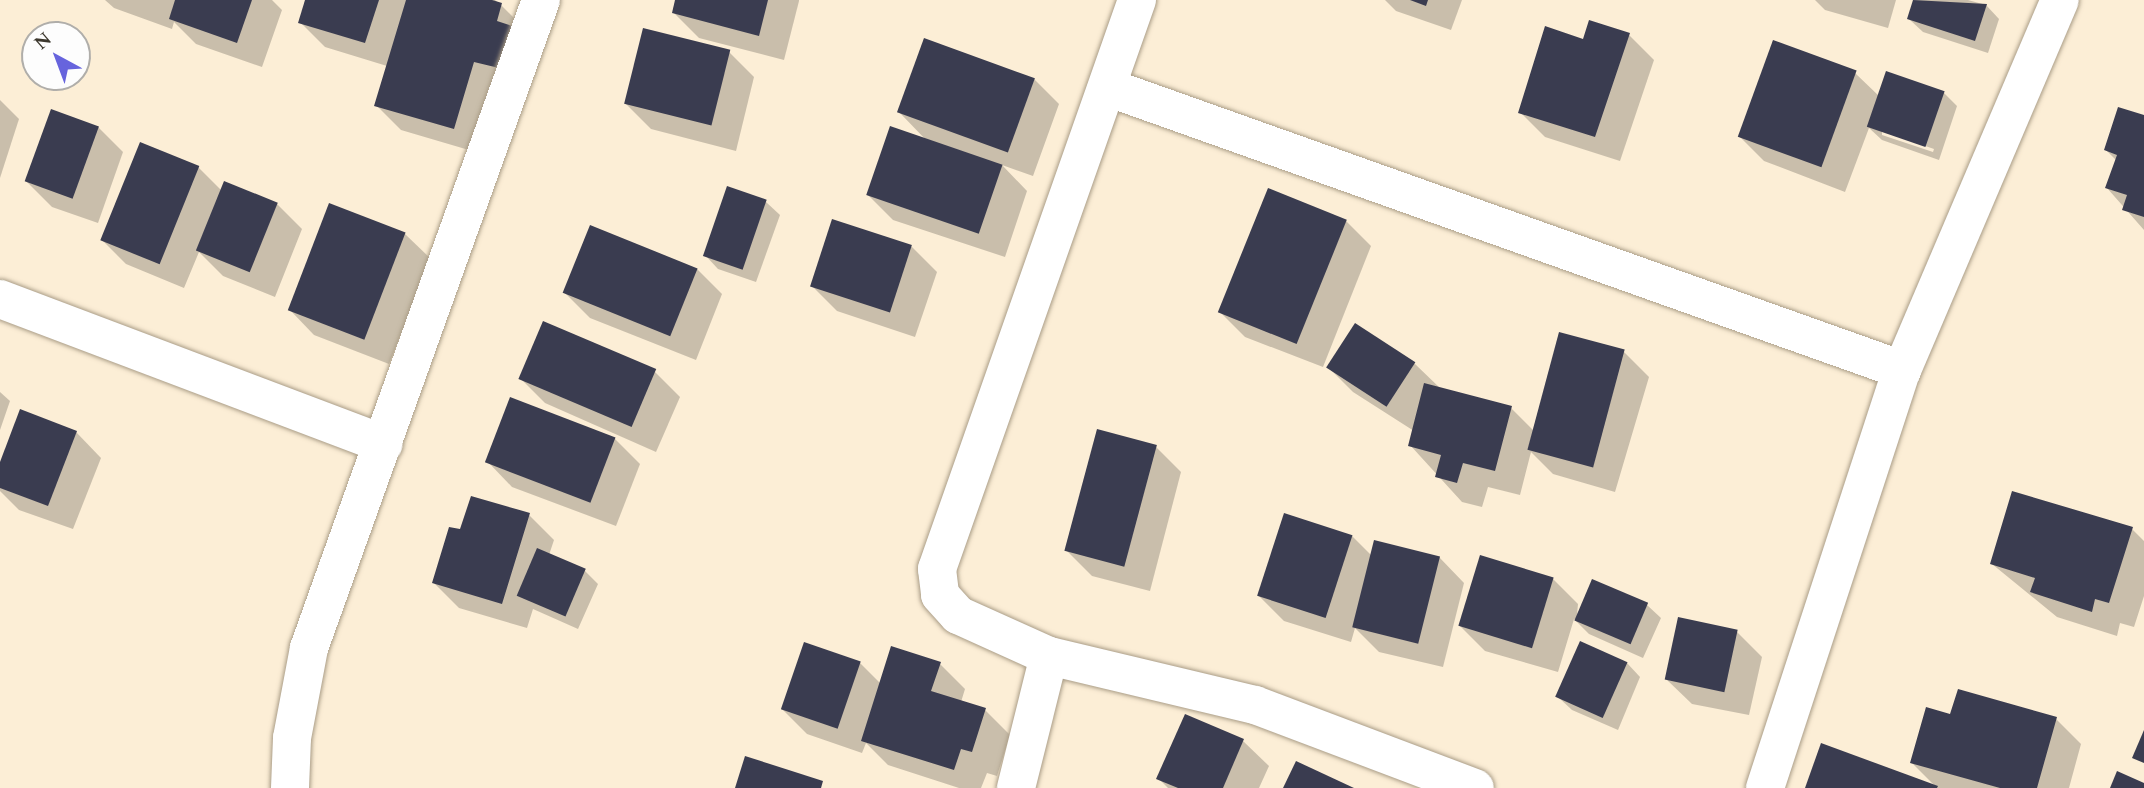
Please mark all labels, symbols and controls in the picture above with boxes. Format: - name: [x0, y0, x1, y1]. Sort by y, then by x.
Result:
- north arrow: [21, 21, 91, 91]
- text: N: [28, 25, 59, 57]

